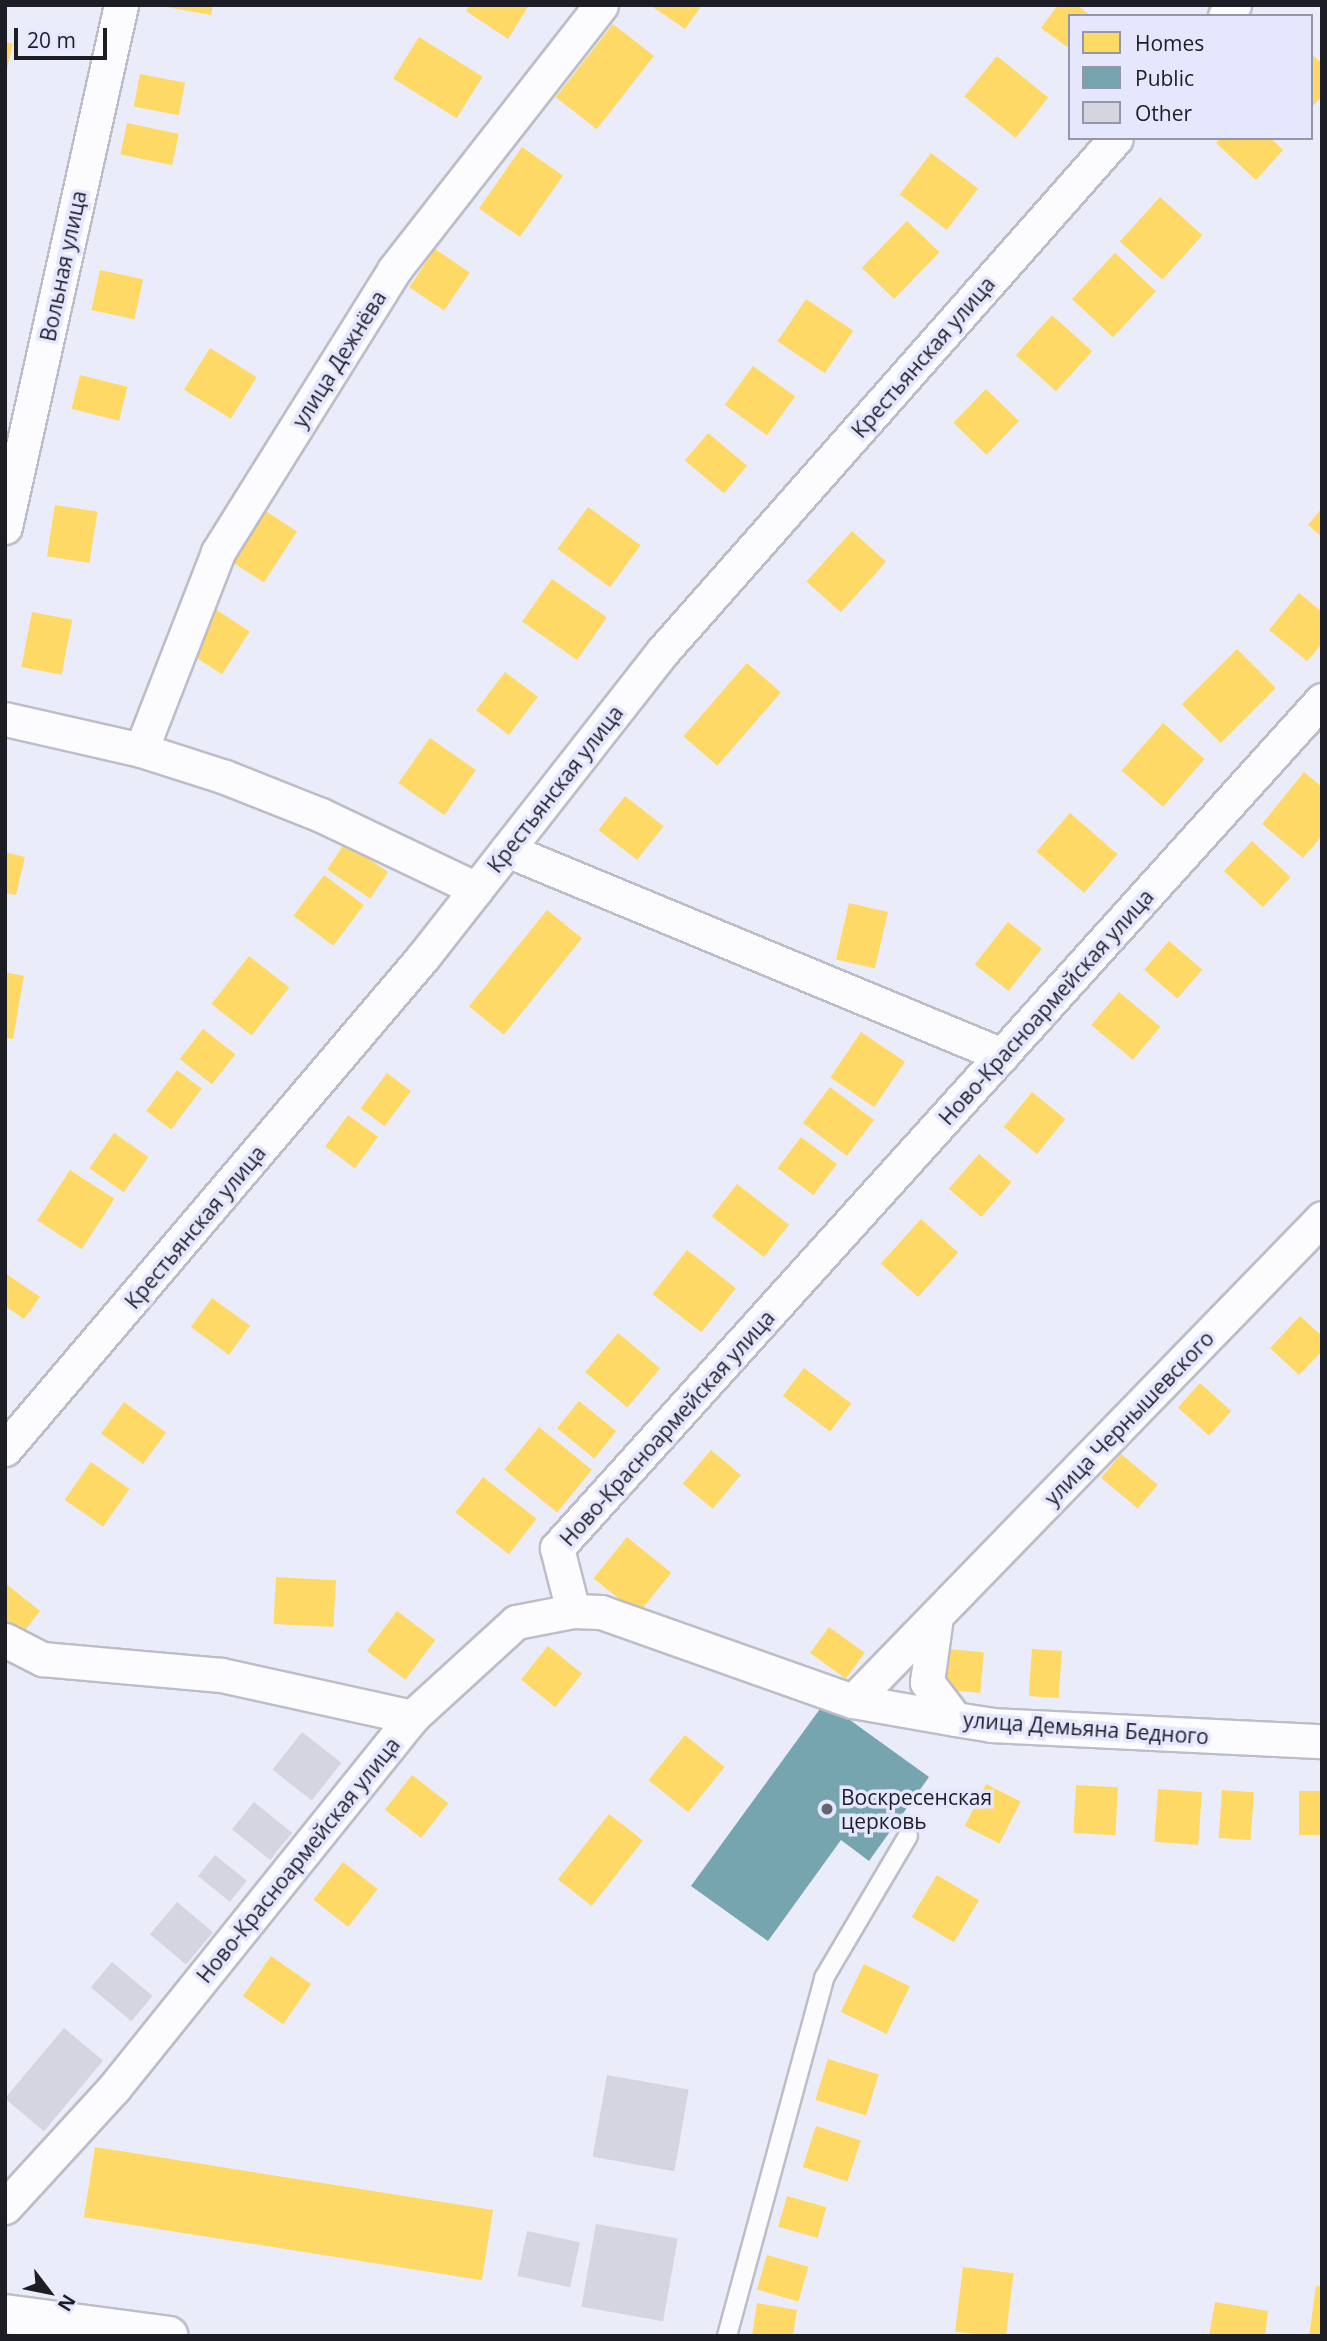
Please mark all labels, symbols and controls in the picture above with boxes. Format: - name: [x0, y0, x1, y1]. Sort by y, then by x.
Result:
- scale bar: [18, 14, 110, 58]
- legend: [1068, 14, 1313, 140]
- text: 20 m: [27, 26, 76, 54]
- text: Homes: [1135, 29, 1204, 57]
- text: Public: [1135, 64, 1194, 92]
- text: Other: [1135, 99, 1192, 127]
- street label: Вольная улица: [35, 188, 91, 344]
- street label: Крестьянская улица: [846, 271, 1000, 443]
- street label: улица Дежнёва: [287, 286, 391, 432]
- street label: Крестьянская улица: [482, 700, 628, 878]
- street label: Ново-Красноармейская улица: [933, 884, 1159, 1130]
- street label: Крестьянская улица: [119, 1140, 271, 1314]
- street label: Ново-Красноармейская улица: [554, 1305, 780, 1551]
- street label: улица Чернышевского: [1039, 1326, 1219, 1510]
- street label: улица Демьяна Бедного: [962, 1707, 1210, 1749]
- street label: Ново-Красноармейская улица: [191, 1732, 405, 1988]
- place label: Воскресенская церковь: [841, 1784, 992, 1834]
- marker: Воскресенская церковь: [819, 1801, 835, 1817]
- north arrow: [14, 2257, 84, 2327]
- text: N: [52, 2290, 82, 2317]

